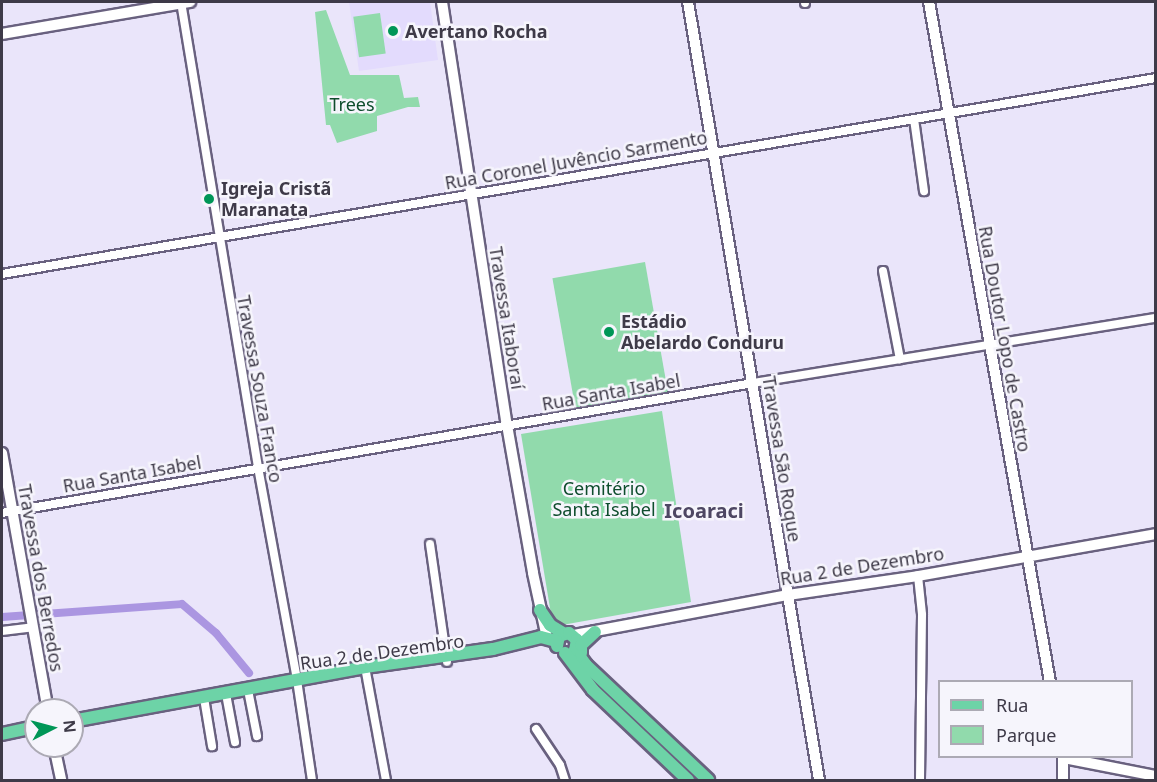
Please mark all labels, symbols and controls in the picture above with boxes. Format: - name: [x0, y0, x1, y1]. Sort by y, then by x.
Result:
- place label: Avertano Rocha: [405, 20, 548, 42]
- marker: Avertano Rocha: [386, 24, 400, 38]
- park label: Trees: [329, 93, 375, 115]
- street label: Rua Coronel Juvêncio Sarmento: [443, 126, 709, 194]
- place label: Igreja Cristã Maranata: [221, 178, 331, 220]
- marker: Igreja Cristã Maranata: [202, 192, 216, 206]
- street label: Rua Doutor Lopo de Castro: [974, 224, 1036, 454]
- street label: Travessa Itaboraí: [485, 245, 529, 391]
- street label: Travessa Souza Franco: [233, 294, 287, 484]
- place label: Estádio Abelardo Conduru: [621, 311, 784, 354]
- marker: Estádio Abelardo Conduru: [602, 325, 616, 339]
- street label: Rua Santa Isabel: [540, 369, 682, 415]
- street label: Travessa São Roque: [758, 375, 806, 543]
- street label: Rua Santa Isabel: [61, 451, 203, 497]
- park label: Cemitério Santa Isabel: [552, 478, 656, 520]
- street label: Travessa dos Berredos: [14, 483, 68, 673]
- district label: Icoaraci: [664, 498, 744, 522]
- street label: Rua 2 de Dezembro: [779, 542, 945, 590]
- street label: Rua 2 de Dezembro: [299, 630, 465, 674]
- legend: [938, 680, 1133, 758]
- text: Rua: [996, 693, 1028, 717]
- north arrow: [24, 698, 84, 758]
- text: N: [58, 719, 82, 734]
- text: Parque: [996, 723, 1056, 747]

